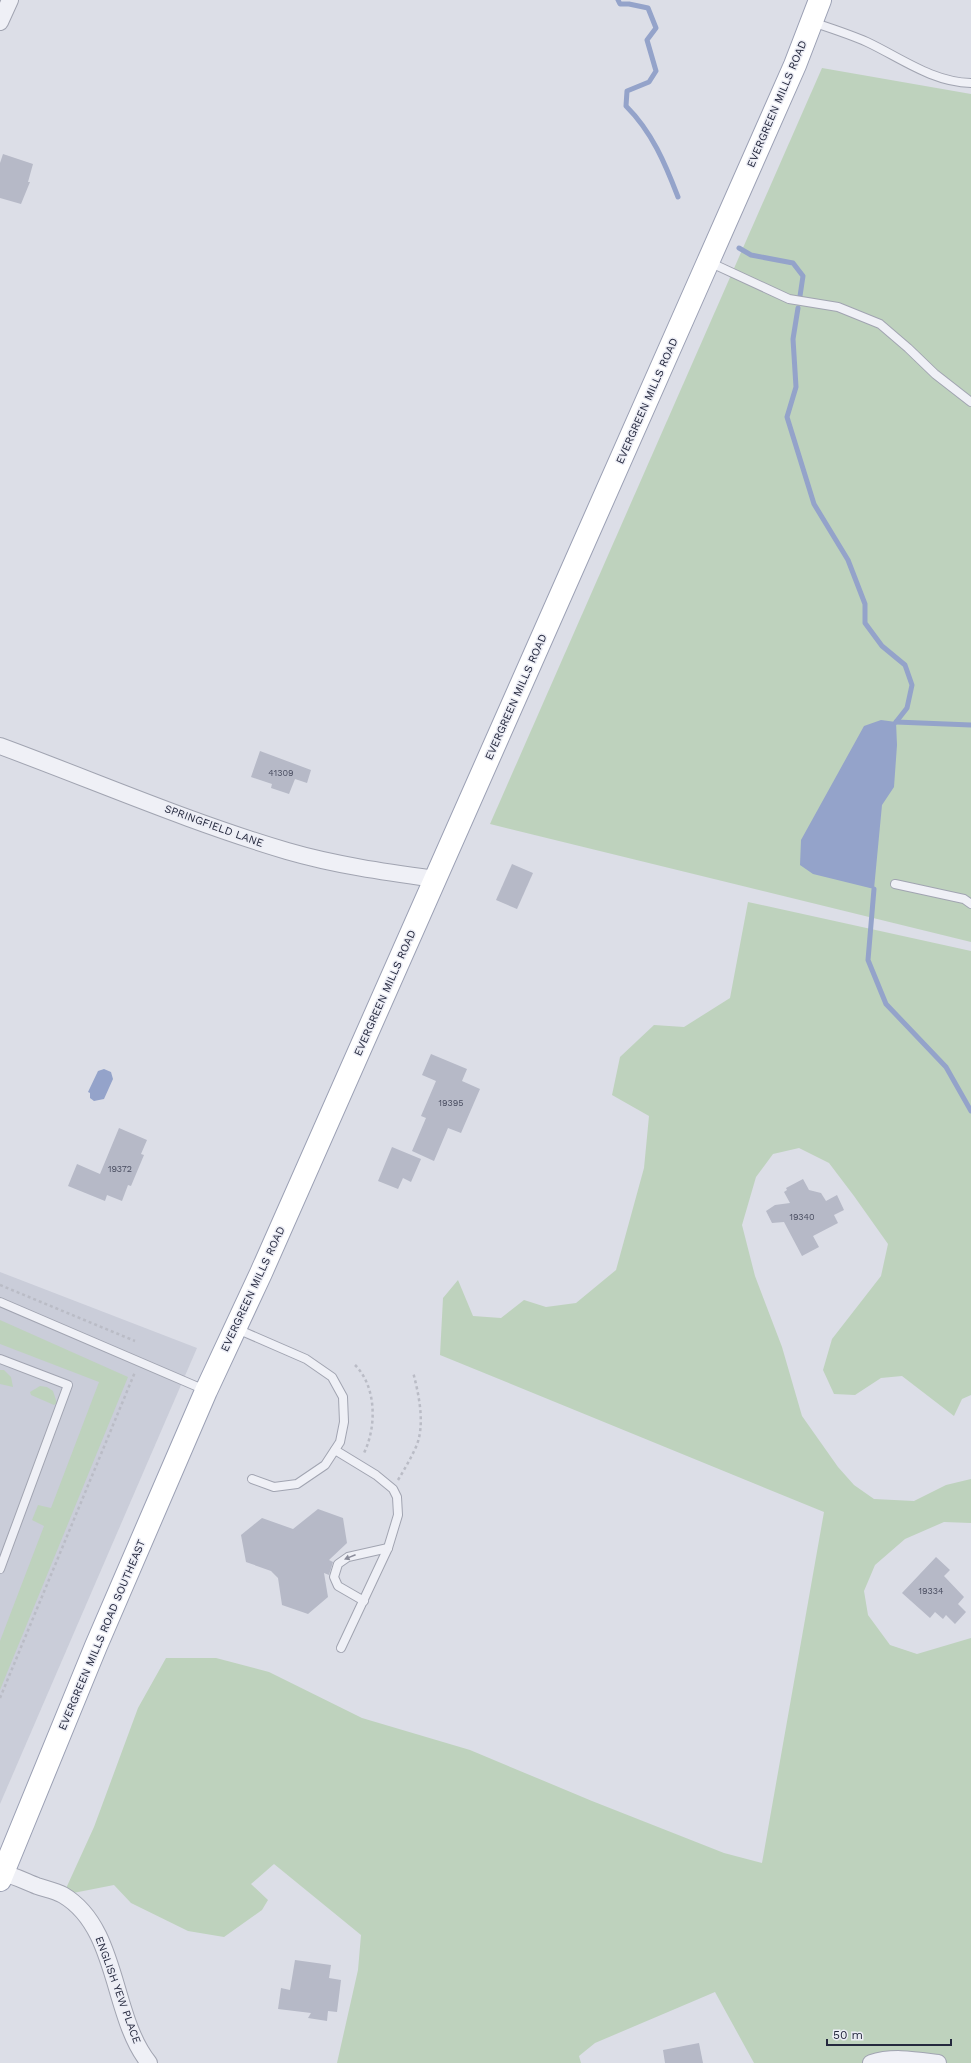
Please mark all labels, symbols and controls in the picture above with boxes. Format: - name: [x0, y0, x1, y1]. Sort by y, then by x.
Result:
- street label: EVERGREEN MILLS ROAD: [744, 39, 810, 169]
- street label: EVERGREEN MILLS ROAD: [613, 336, 681, 466]
- street label: EVERGREEN MILLS ROAD: [482, 632, 550, 762]
- house number: 41309: [268, 768, 294, 778]
- street label: SPRINGFIELD LANE: [163, 802, 265, 850]
- street label: EVERGREEN MILLS ROAD: [351, 928, 419, 1058]
- house number: 19395: [439, 1098, 463, 1108]
- house number: 19372: [108, 1164, 132, 1174]
- house number: 19340: [789, 1212, 815, 1222]
- street label: EVERGREEN MILLS ROAD: [218, 1224, 288, 1354]
- street label: EVERGREEN MILLS ROAD SOUTHEAST: [56, 1537, 148, 1732]
- one-way arrow: [344, 1554, 356, 1561]
- house number: 19334: [919, 1586, 944, 1596]
- street label: ENGLISH YEW PLACE: [93, 1935, 143, 2045]
- scale bar: [827, 2021, 951, 2047]
- text: 50 m: [833, 2028, 863, 2042]

